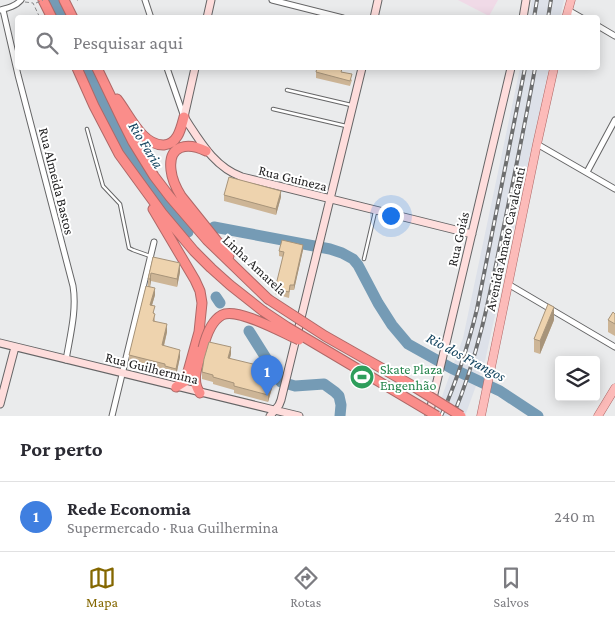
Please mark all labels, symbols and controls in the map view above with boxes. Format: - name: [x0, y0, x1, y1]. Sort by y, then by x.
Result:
- search box: [15, 15, 600, 70]
- icon: search: [33, 29, 61, 57]
- text: Pesquisar aqui: [73, 32, 183, 53]
- water label: Rio Faria: [125, 119, 167, 171]
- street label: Rua Almeida Bastos: [36, 126, 78, 236]
- street label: Rua Guineza: [257, 162, 329, 194]
- street label: Avenida Amaro Cavalcanti: [482, 165, 528, 313]
- your location: [378, 203, 404, 229]
- street label: Rua Goiás: [444, 210, 472, 268]
- street label: Linha Amarela: [220, 231, 291, 299]
- water label: Rio dos Frangos: [423, 330, 508, 386]
- street label: Rua Guilhermina: [104, 349, 201, 387]
- pin: 1: [251, 355, 283, 396]
- map controls: [555, 356, 600, 401]
- button: layers: [555, 356, 600, 401]
- place label: Skate Plaza Engenhão: [380, 361, 443, 393]
- sports icon: Skate Plaza Engenhão: [349, 364, 375, 390]
- text: Por perto: [20, 437, 103, 461]
- text: Rede Economia: [67, 498, 191, 519]
- text: 1: [33, 508, 39, 525]
- text: 240 m: [554, 508, 595, 525]
- text: Supermercado · Rua Guilhermina: [67, 519, 278, 536]
- tab: Mapa: [86, 564, 118, 610]
- tab: Rotas: [290, 564, 321, 610]
- tab: Salvos: [493, 564, 529, 610]

